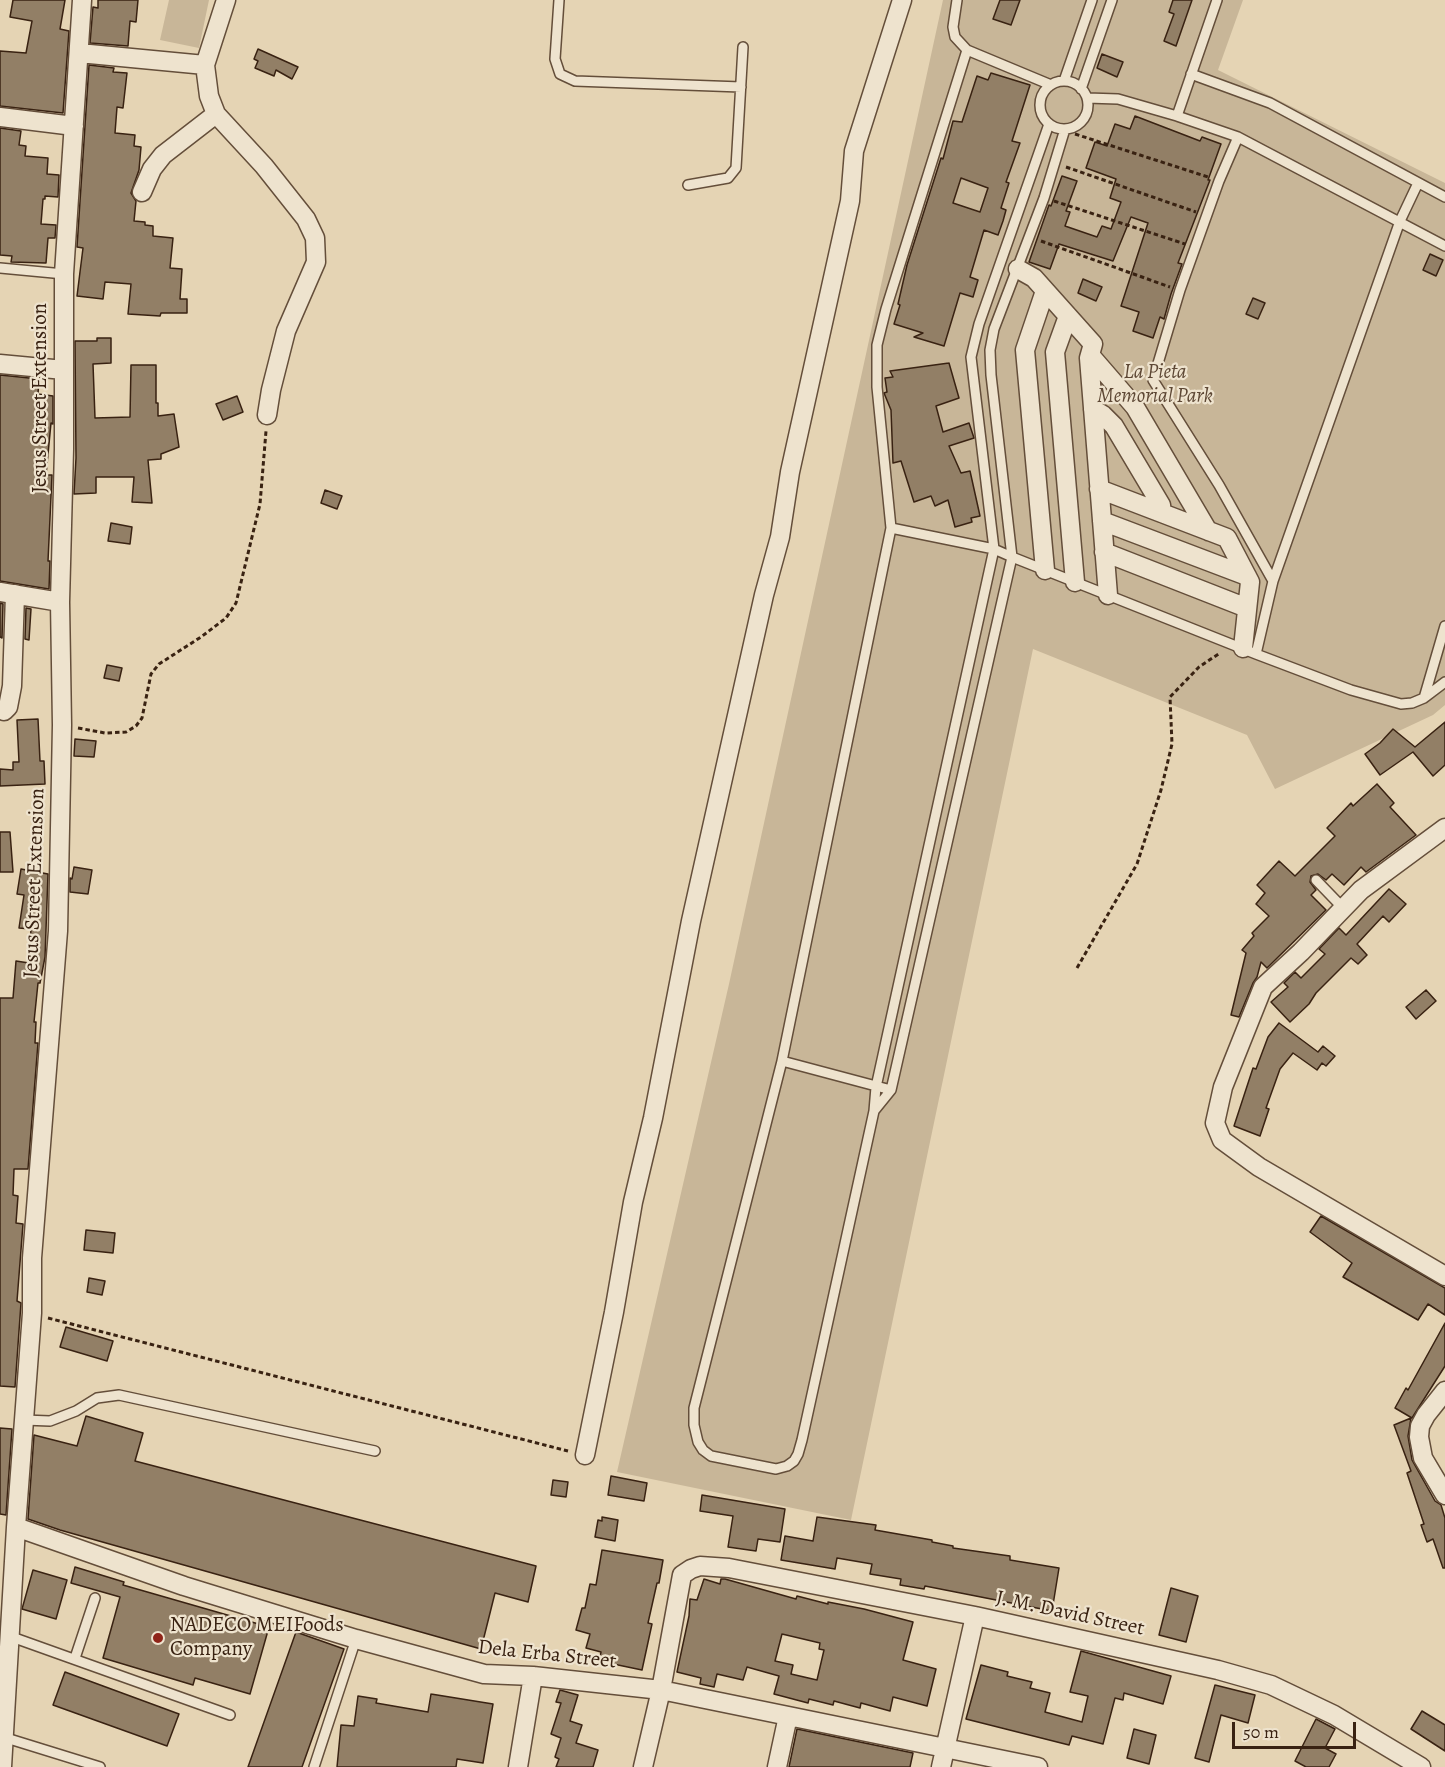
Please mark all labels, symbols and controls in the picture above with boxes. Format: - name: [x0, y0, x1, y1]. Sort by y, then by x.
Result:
- street label: Jesus Street Extension: [28, 303, 54, 493]
- park label: La Pieta Memorial Park: [1097, 360, 1213, 410]
- street label: Jesus Street Extension: [19, 788, 51, 978]
- street label: J. M. David Street: [994, 1586, 1146, 1642]
- place label: NADECO MEIFoods Company: [170, 1613, 344, 1663]
- marker: NADECO MEIFoods Company: [151, 1631, 165, 1645]
- street label: Dela Erba Street: [476, 1635, 618, 1675]
- scale bar: [1235, 1710, 1360, 1748]
- text: 50 m: [1243, 1720, 1279, 1744]

